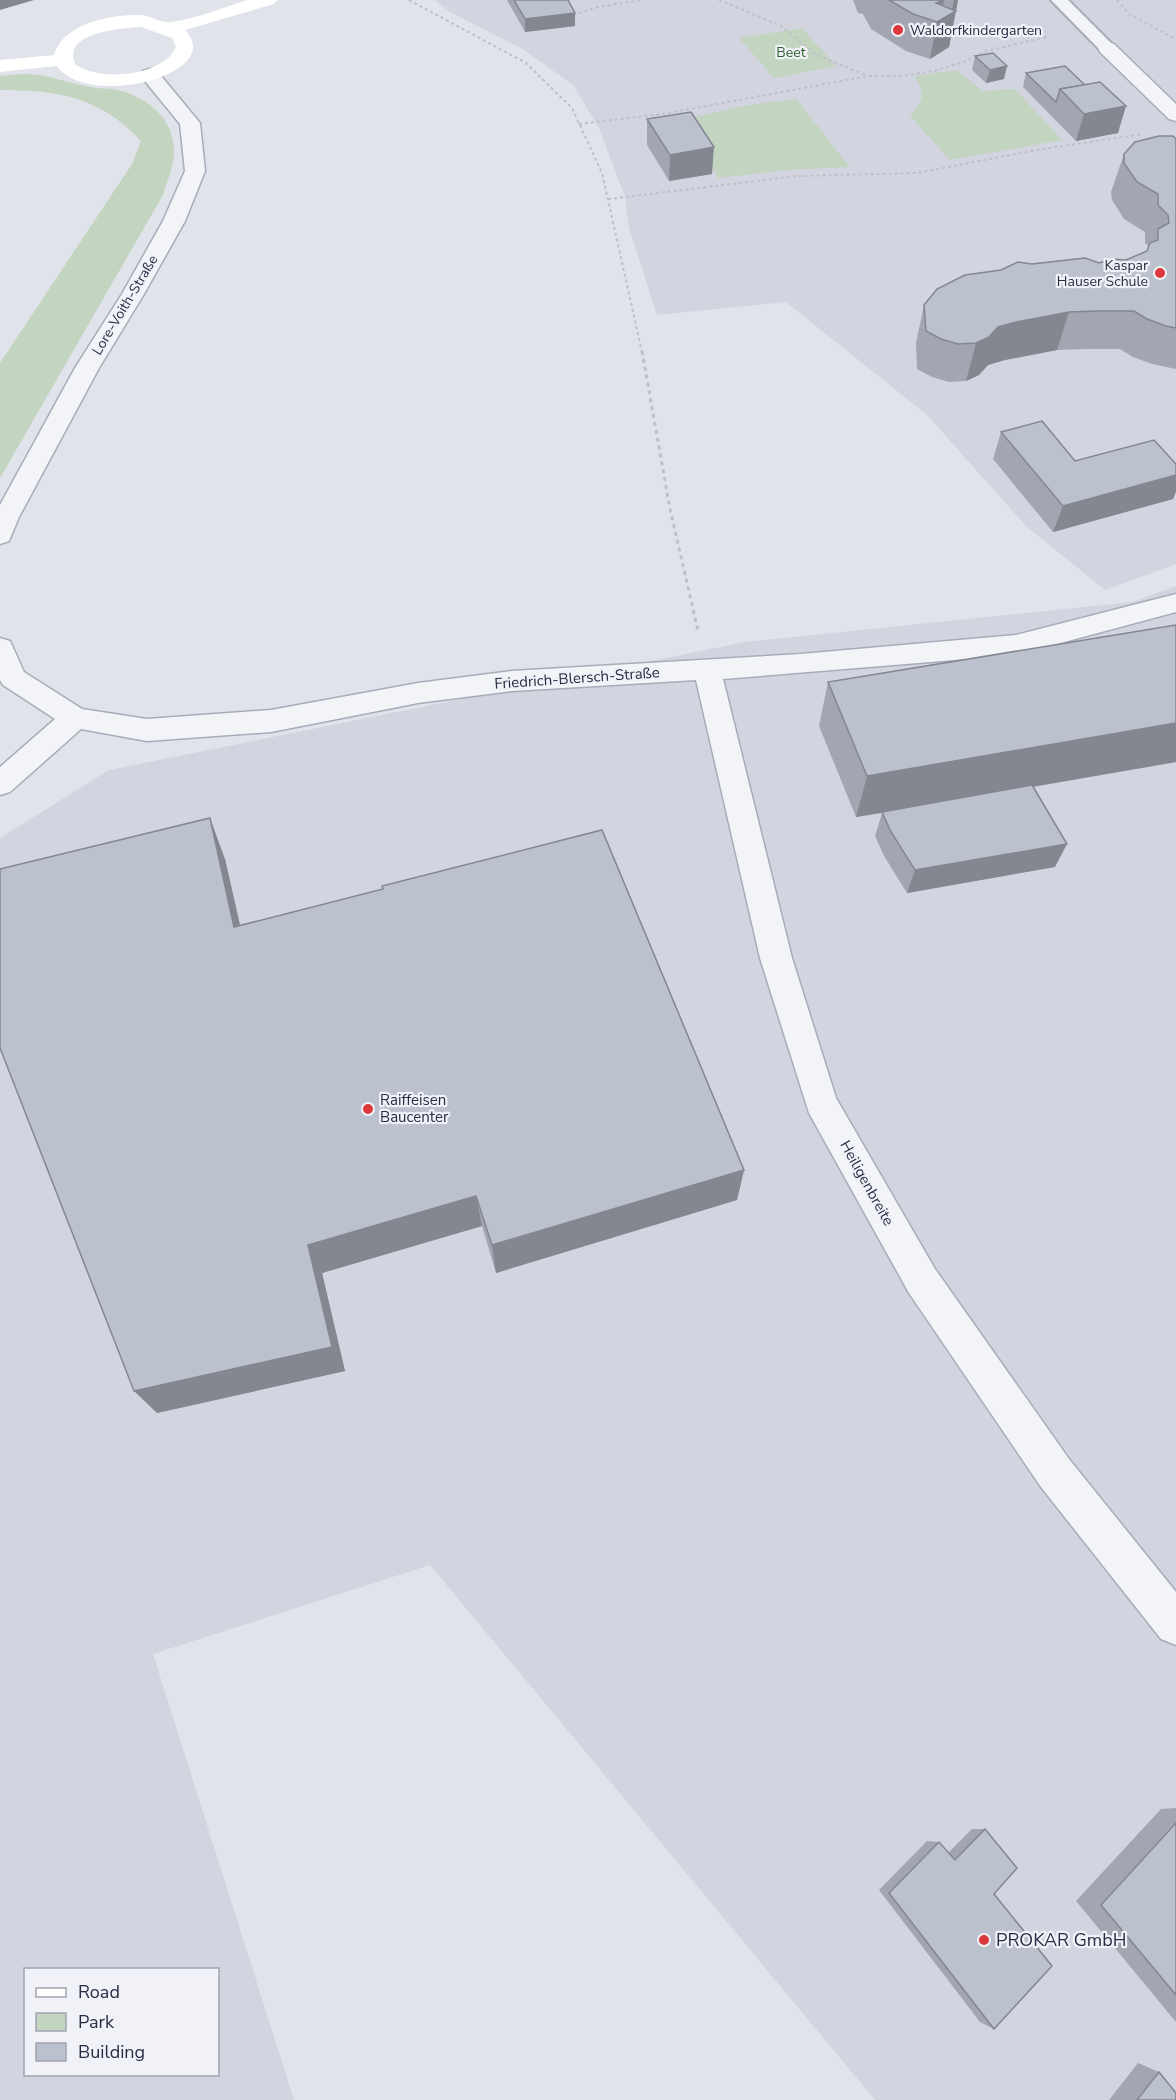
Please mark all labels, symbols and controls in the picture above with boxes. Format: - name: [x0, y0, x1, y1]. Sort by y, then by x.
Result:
- place label: Waldorfkindergarten: [910, 21, 1042, 40]
- marker: Waldorfkindergarten: [891, 23, 905, 37]
- park label: Beet: [776, 43, 806, 62]
- street label: Lore-Voith-Straße: [88, 252, 162, 358]
- place label: Kaspar Hauser Schule: [1057, 256, 1148, 291]
- marker: Kaspar Hauser Schule: [1153, 266, 1167, 280]
- street label: Friedrich-Blersch-Straße: [494, 662, 660, 694]
- place label: Raiffeisen Baucenter: [380, 1090, 449, 1127]
- marker: Raiffeisen Baucenter: [361, 1102, 375, 1116]
- street label: Heiligenbreite: [835, 1137, 899, 1229]
- place label: PROKAR GmbH: [996, 1928, 1126, 1952]
- marker: PROKAR GmbH: [977, 1933, 991, 1947]
- legend: [24, 1968, 219, 2076]
- text: Road: [78, 1980, 120, 2004]
- text: Park: [78, 2010, 115, 2034]
- text: Building: [78, 2040, 145, 2064]

